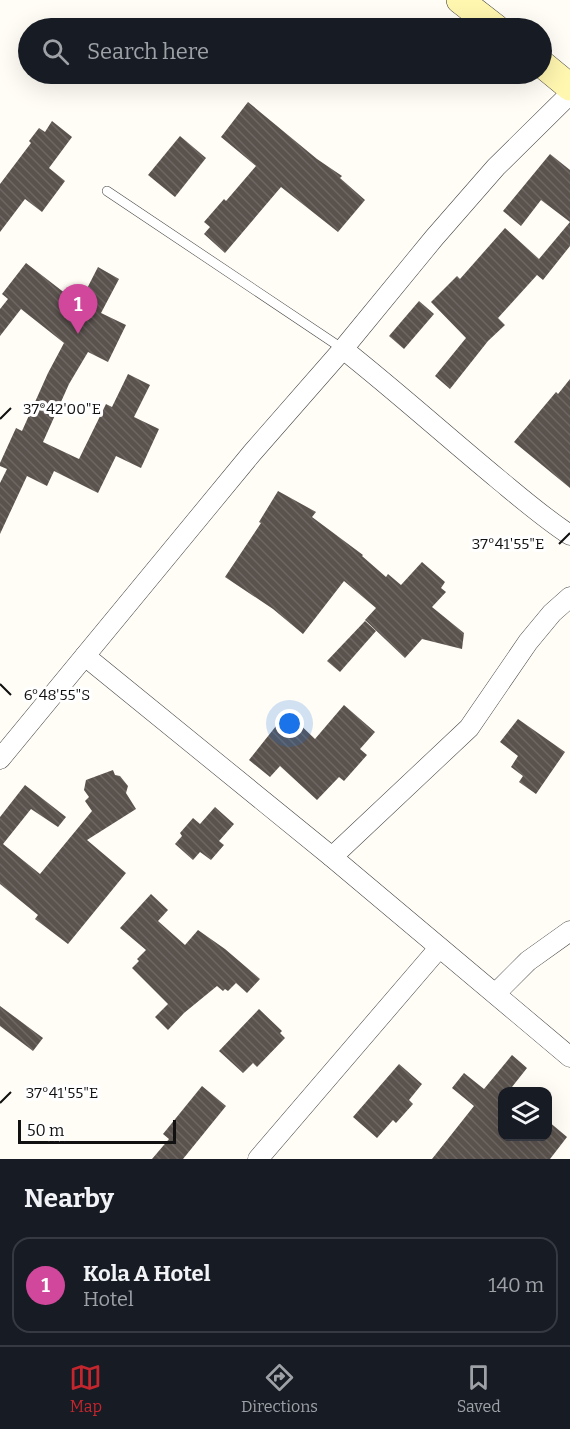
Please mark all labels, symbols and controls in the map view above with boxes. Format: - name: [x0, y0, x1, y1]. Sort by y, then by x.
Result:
- search box: [18, 18, 552, 84]
- icon: search: [39, 35, 72, 68]
- text: Search here: [87, 38, 209, 65]
- pin: 1: [58, 284, 98, 334]
- text: 37°42'00"E: [23, 400, 101, 418]
- text: 37°41'55"E: [472, 535, 544, 553]
- text: 6°48'55"S: [24, 686, 90, 704]
- your location: [275, 709, 304, 738]
- text: 37°41'55"E: [26, 1084, 98, 1102]
- map controls: [498, 1087, 552, 1141]
- button: layers: [498, 1087, 552, 1141]
- scale bar: [18, 1117, 176, 1144]
- text: 50 m: [27, 1121, 64, 1140]
- text: Nearby: [24, 1183, 114, 1214]
- text: Kola A Hotel: [83, 1260, 210, 1287]
- text: 1: [41, 1273, 50, 1297]
- text: 140 m: [488, 1273, 544, 1297]
- text: Hotel: [83, 1287, 134, 1311]
- tab: Map: [69, 1361, 102, 1416]
- tab: Directions: [241, 1361, 318, 1416]
- tab: Saved: [457, 1361, 501, 1416]

